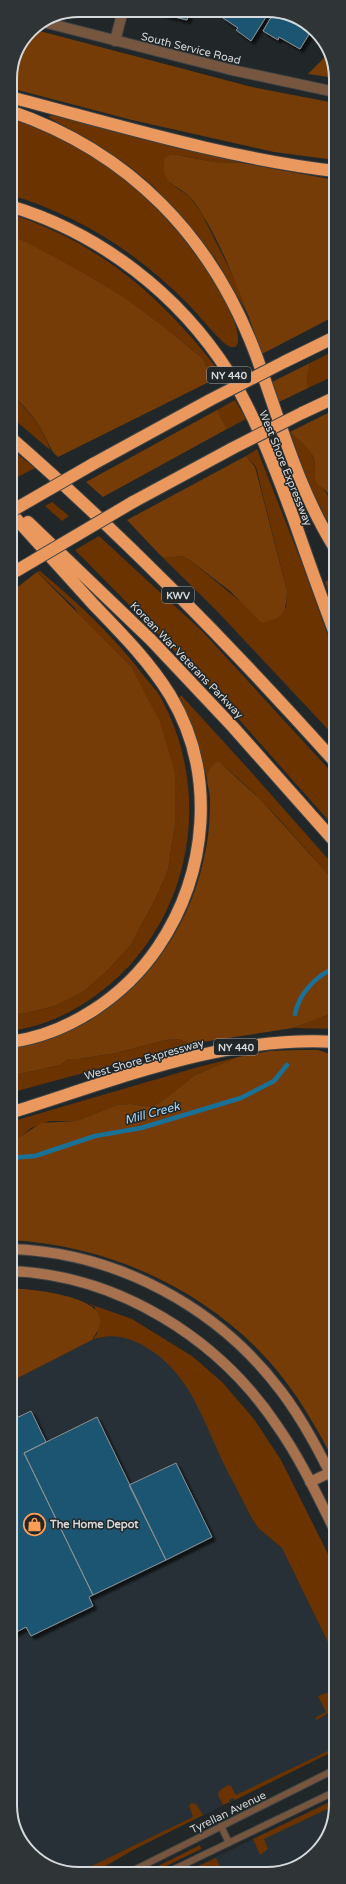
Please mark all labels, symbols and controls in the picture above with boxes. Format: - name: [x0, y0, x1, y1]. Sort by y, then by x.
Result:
- street label: South Service Road: [140, 30, 242, 67]
- road number: NY 440: [207, 367, 251, 383]
- street label: West Shore Expressway: [256, 408, 315, 528]
- road number: KWV: [162, 587, 194, 603]
- street label: Korean War Veterans Parkway: [127, 599, 246, 721]
- street label: West Shore Expressway: [83, 1036, 205, 1083]
- road number: NY 440: [214, 1039, 258, 1055]
- water label: Mill Creek: [123, 1099, 182, 1127]
- shop icon: The Home Depot: [22, 1511, 48, 1537]
- place label: The Home Depot: [49, 1518, 139, 1532]
- street label: Tyrellan Avenue: [188, 1788, 268, 1836]

